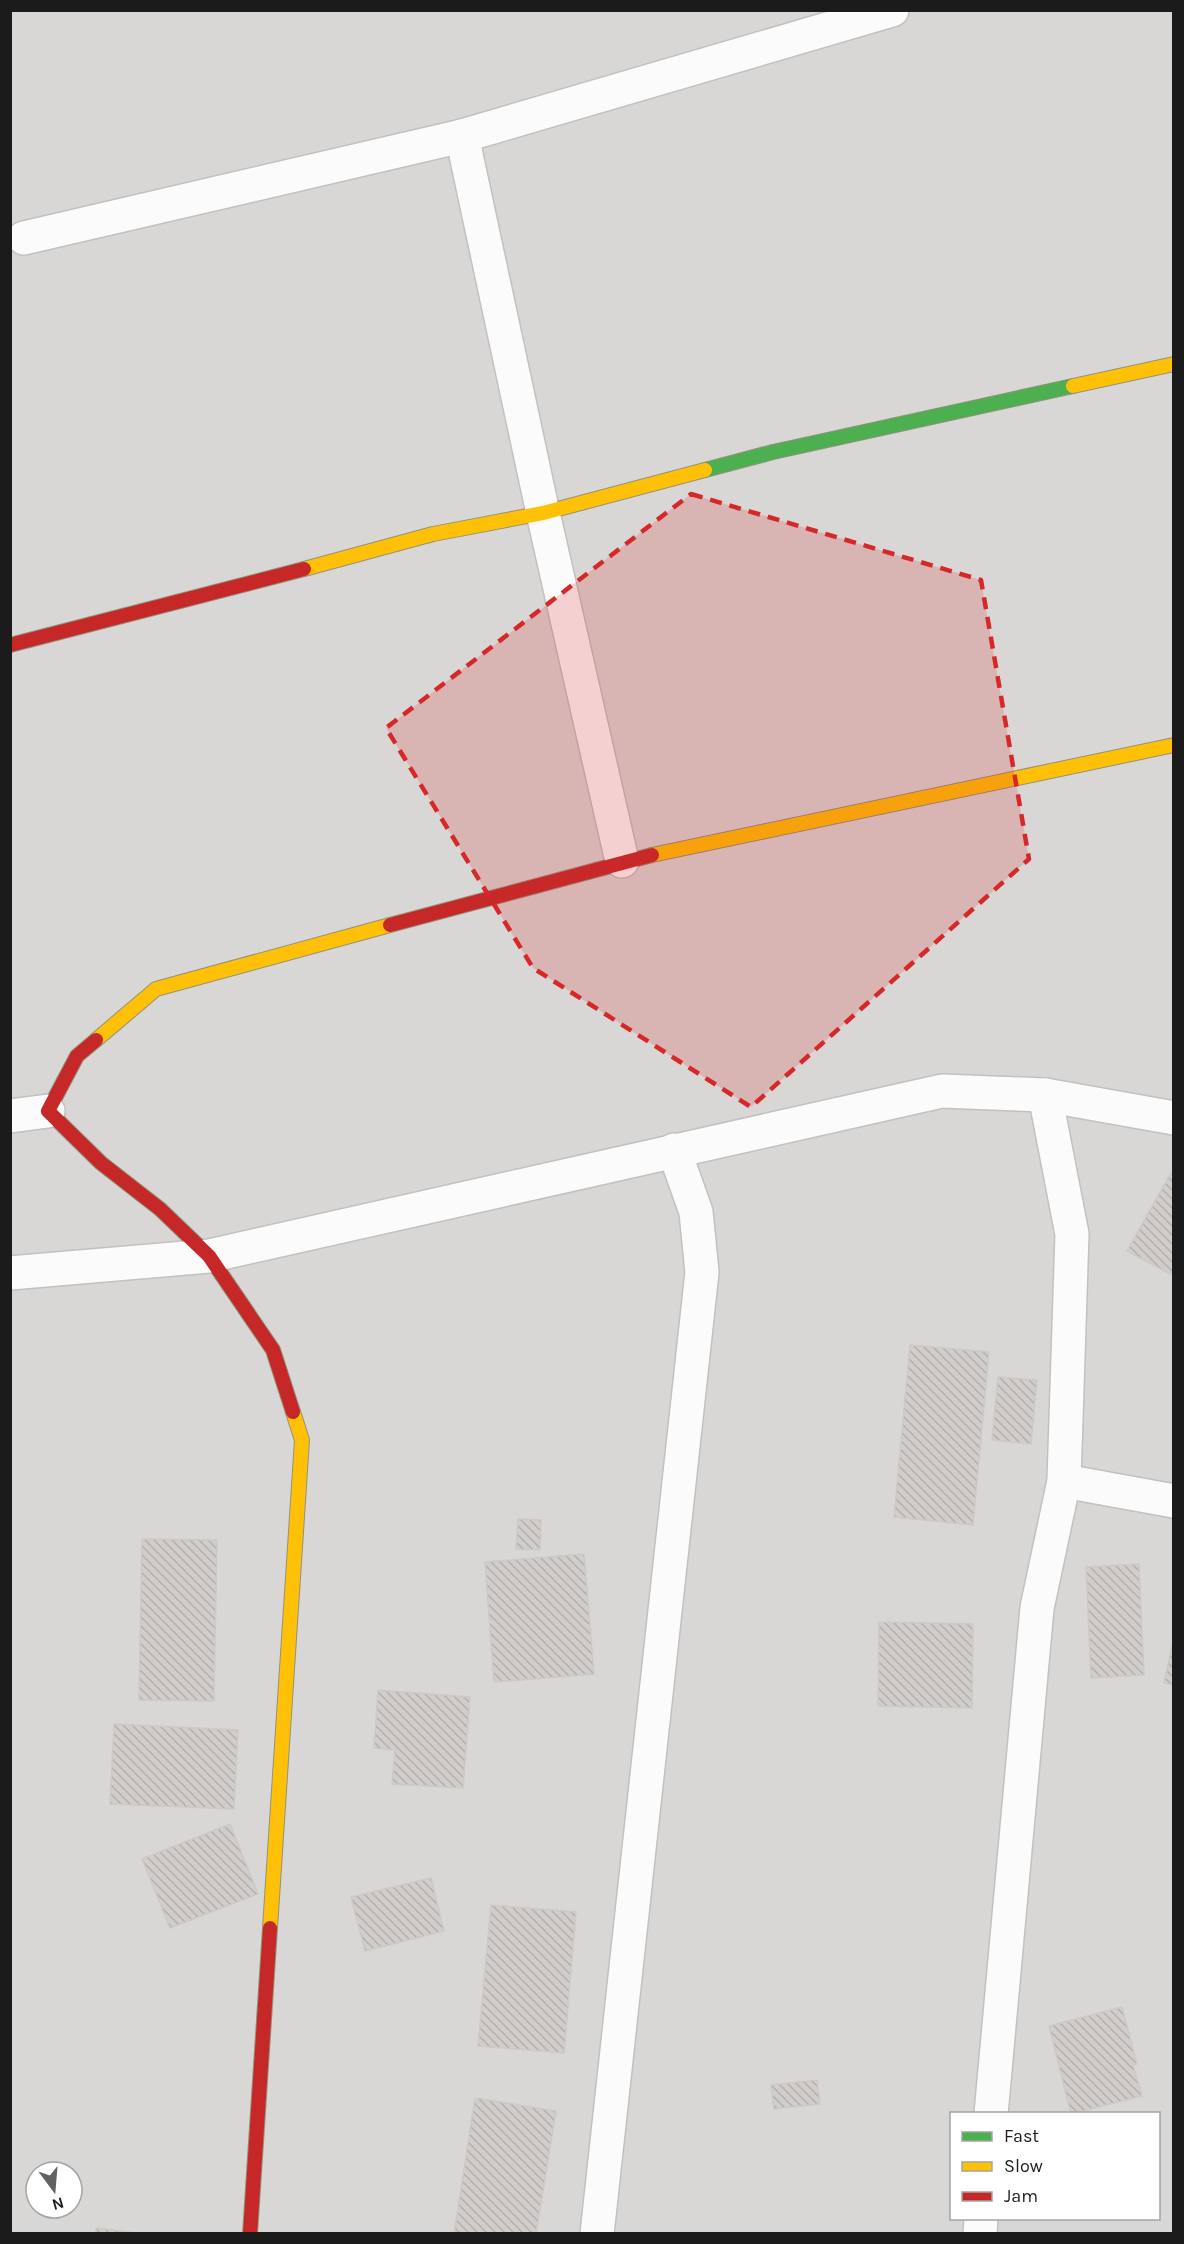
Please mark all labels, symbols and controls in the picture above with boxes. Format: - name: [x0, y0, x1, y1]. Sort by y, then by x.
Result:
- legend: [950, 2112, 1160, 2220]
- text: Fast: [1004, 2125, 1039, 2147]
- text: Slow: [1004, 2155, 1043, 2177]
- north arrow: [24, 2160, 84, 2220]
- text: Jam: [1004, 2185, 1038, 2207]
- text: N: [50, 2193, 66, 2215]

